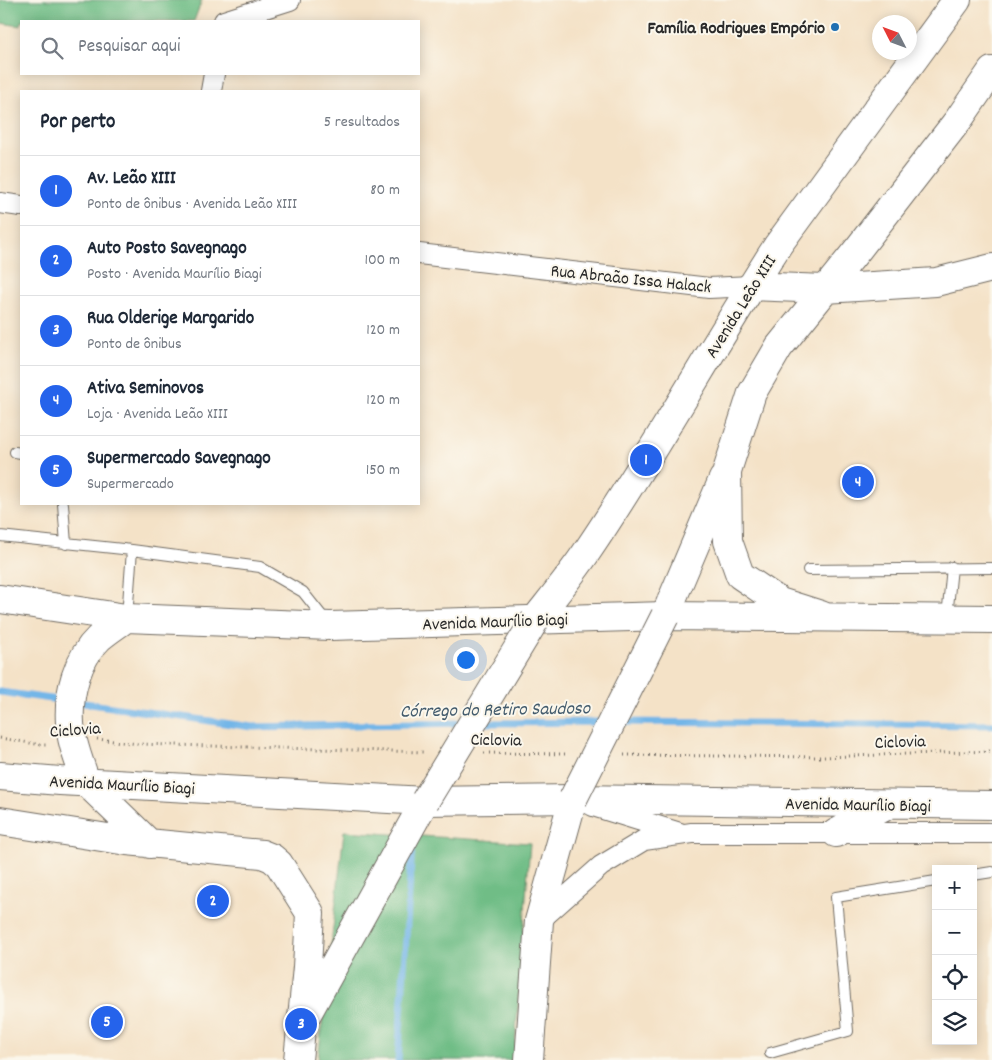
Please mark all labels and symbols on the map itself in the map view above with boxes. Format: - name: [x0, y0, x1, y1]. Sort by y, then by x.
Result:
- north arrow: [872, 15, 917, 60]
- place label: Família Rodrigues Empório: [647, 17, 825, 42]
- marker: Família Rodrigues Empório: [829, 21, 841, 33]
- street label: Avenida Leão XIII: [700, 251, 784, 364]
- street label: Rua Abraão Issa Halack: [549, 260, 712, 301]
- pin: 1: [630, 441, 662, 479]
- pin: 4: [842, 463, 874, 501]
- street label: Avenida Maurílio Biagi: [422, 608, 568, 639]
- your location: [453, 647, 479, 673]
- water label: Córrego do Retiro Saudoso: [400, 696, 592, 727]
- street label: Ciclovia: [49, 717, 102, 746]
- street label: Ciclovia: [470, 729, 522, 754]
- street label: Ciclovia: [874, 730, 927, 757]
- street label: Avenida Maurílio Biagi: [48, 770, 195, 803]
- street label: Avenida Maurílio Biagi: [785, 793, 931, 820]
- pin: 2: [197, 882, 229, 920]
- pin: 5: [91, 1003, 123, 1041]
- pin: 3: [285, 1005, 317, 1043]

